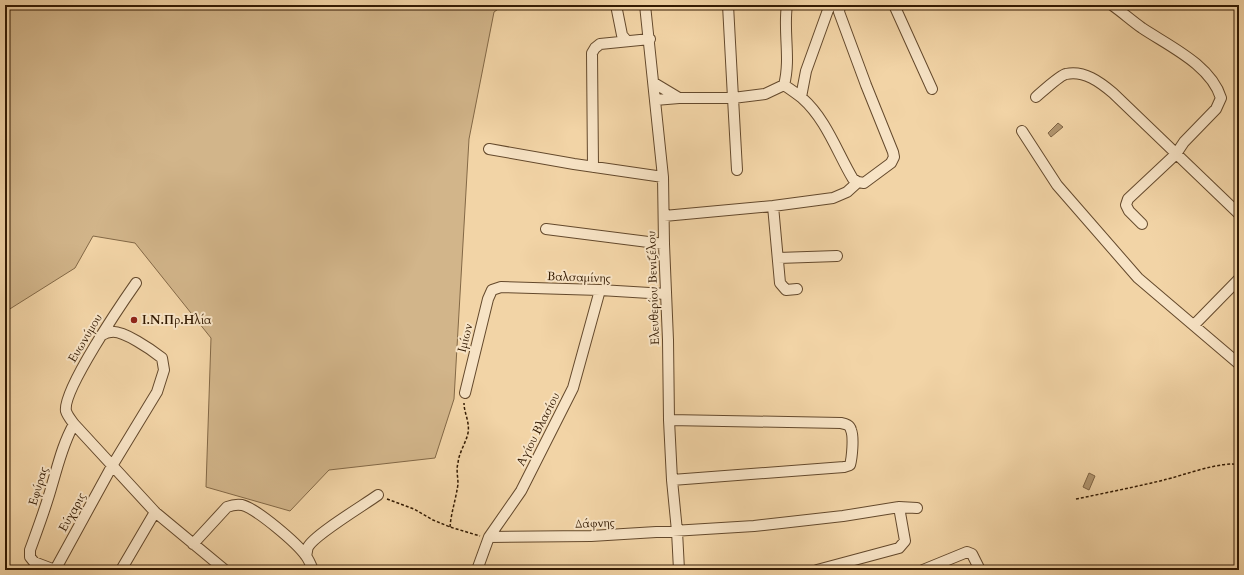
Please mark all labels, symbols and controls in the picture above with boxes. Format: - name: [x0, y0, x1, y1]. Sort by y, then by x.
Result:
- street label: Ελευθερίου Βενιζέλου: [643, 231, 663, 345]
- street label: Βαλσαμίνης: [547, 268, 611, 286]
- street label: Ευωνύμου: [64, 311, 106, 365]
- place label: Ι.Ν.Πρ.Ηλία: [142, 312, 212, 328]
- marker: Ι.Ν.Πρ.Ηλία: [129, 315, 139, 325]
- street label: Ιμίων: [454, 322, 476, 354]
- street label: Αγίου Βλασίου: [513, 390, 564, 469]
- street label: Εφύρας: [25, 465, 52, 508]
- street label: Εύχαρις: [55, 489, 89, 535]
- street label: Δάφνης: [575, 514, 615, 533]

